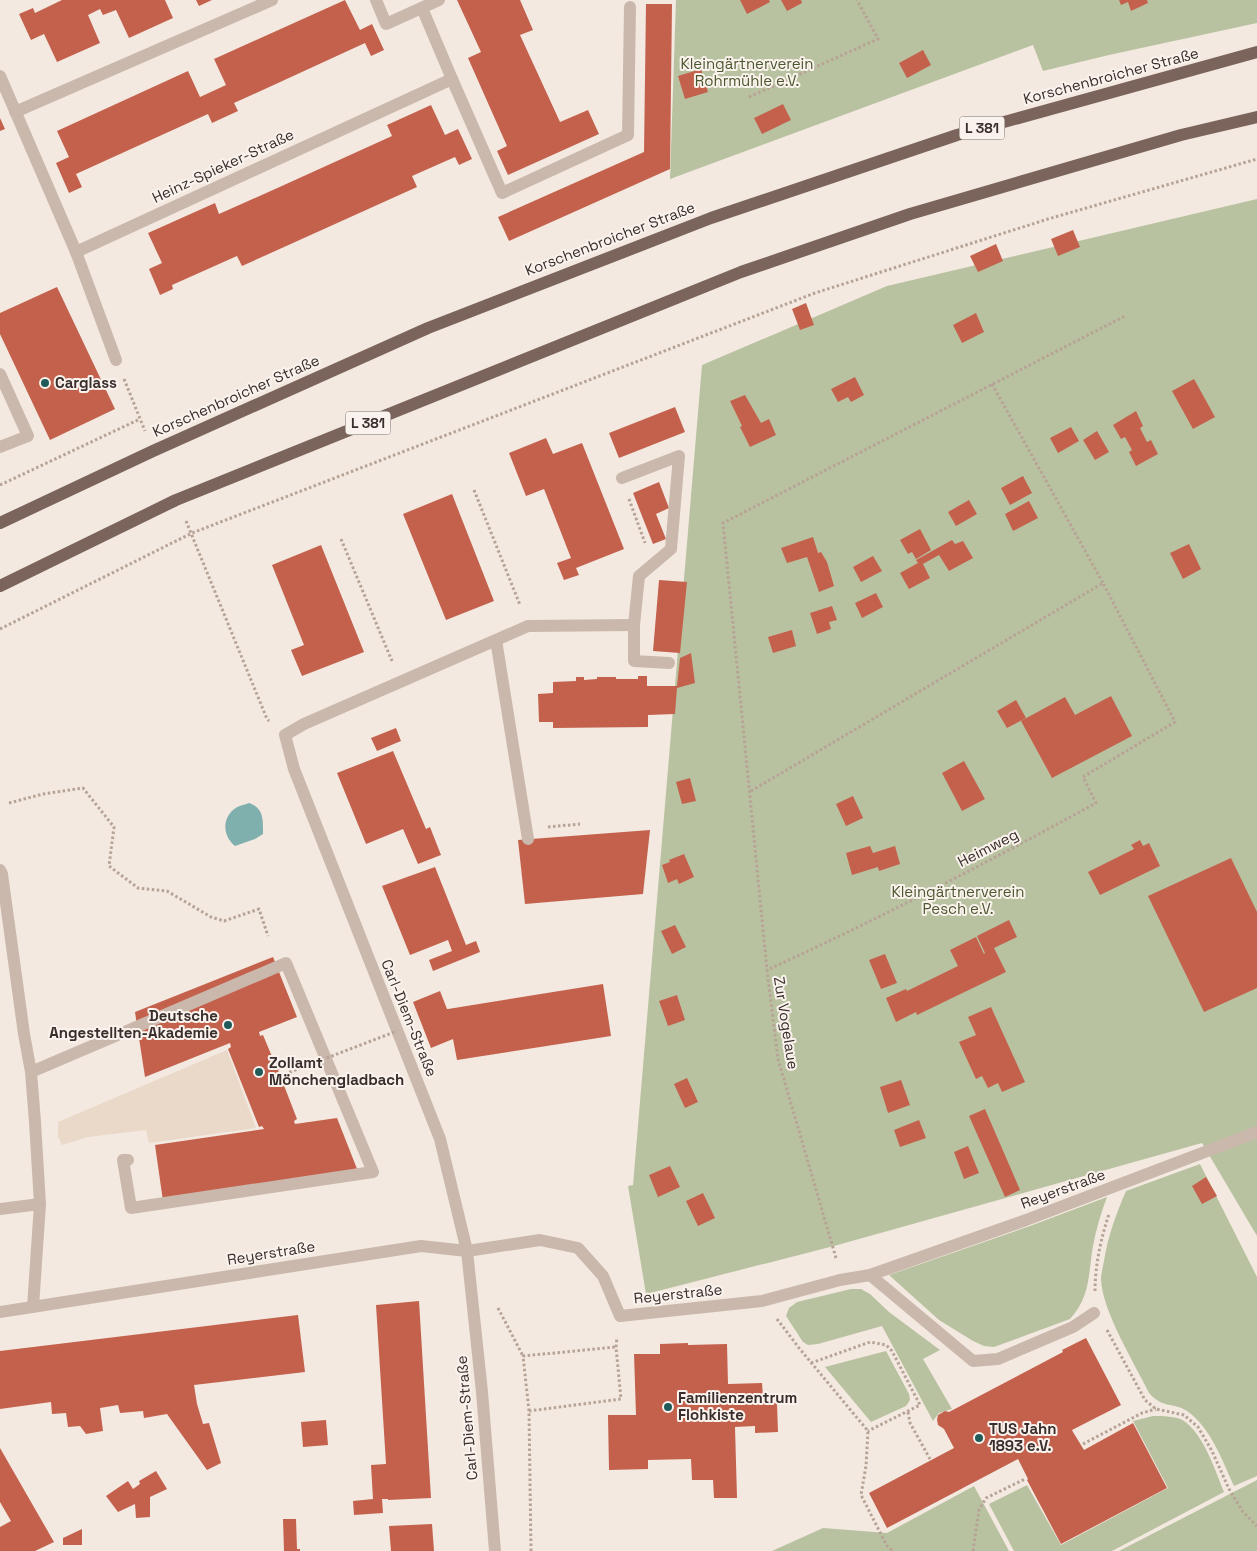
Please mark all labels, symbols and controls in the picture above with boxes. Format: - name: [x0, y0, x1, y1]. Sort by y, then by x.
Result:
- street label: Korschenbroicher Straße: [1021, 43, 1201, 108]
- park label: Kleingärtnerverein Rohrmühle e.V.: [681, 54, 813, 90]
- road number: L 381: [960, 116, 1004, 140]
- street label: Heinz-Spieker-Straße: [149, 124, 297, 207]
- street label: Korschenbroicher Straße: [522, 197, 698, 280]
- street label: Korschenbroicher Straße: [149, 350, 322, 441]
- place label: Carglass: [55, 373, 117, 392]
- marker: Carglass: [39, 377, 51, 389]
- road number: L 381: [346, 412, 390, 434]
- street label: Heimweg: [954, 824, 1021, 871]
- park label: Kleingärtnerverein Pesch e.V.: [892, 882, 1024, 918]
- street label: Carl-Diem-Straße: [377, 956, 442, 1079]
- street label: Zur Vogelaue: [770, 975, 803, 1071]
- place label: Deutsche Angestellten-Akademie: [49, 1006, 218, 1042]
- marker: Deutsche Angestellten-Akademie: [222, 1019, 234, 1031]
- place label: Zollamt Mönchengladbach: [269, 1053, 404, 1089]
- marker: Zollamt Mönchengladbach: [253, 1066, 265, 1078]
- street label: Reyerstraße: [1018, 1164, 1108, 1213]
- street label: Reyerstraße: [226, 1236, 316, 1269]
- street label: Reyerstraße: [633, 1279, 723, 1308]
- street label: Carl-Diem-Straße: [452, 1355, 481, 1481]
- place label: Familienzentrum Flohkiste: [678, 1388, 797, 1424]
- marker: Familienzentrum Flohkiste: [662, 1401, 674, 1413]
- place label: TUS Jahn 1893 e.V.: [989, 1419, 1057, 1455]
- marker: TUS Jahn 1893 e.V.: [973, 1432, 985, 1444]

